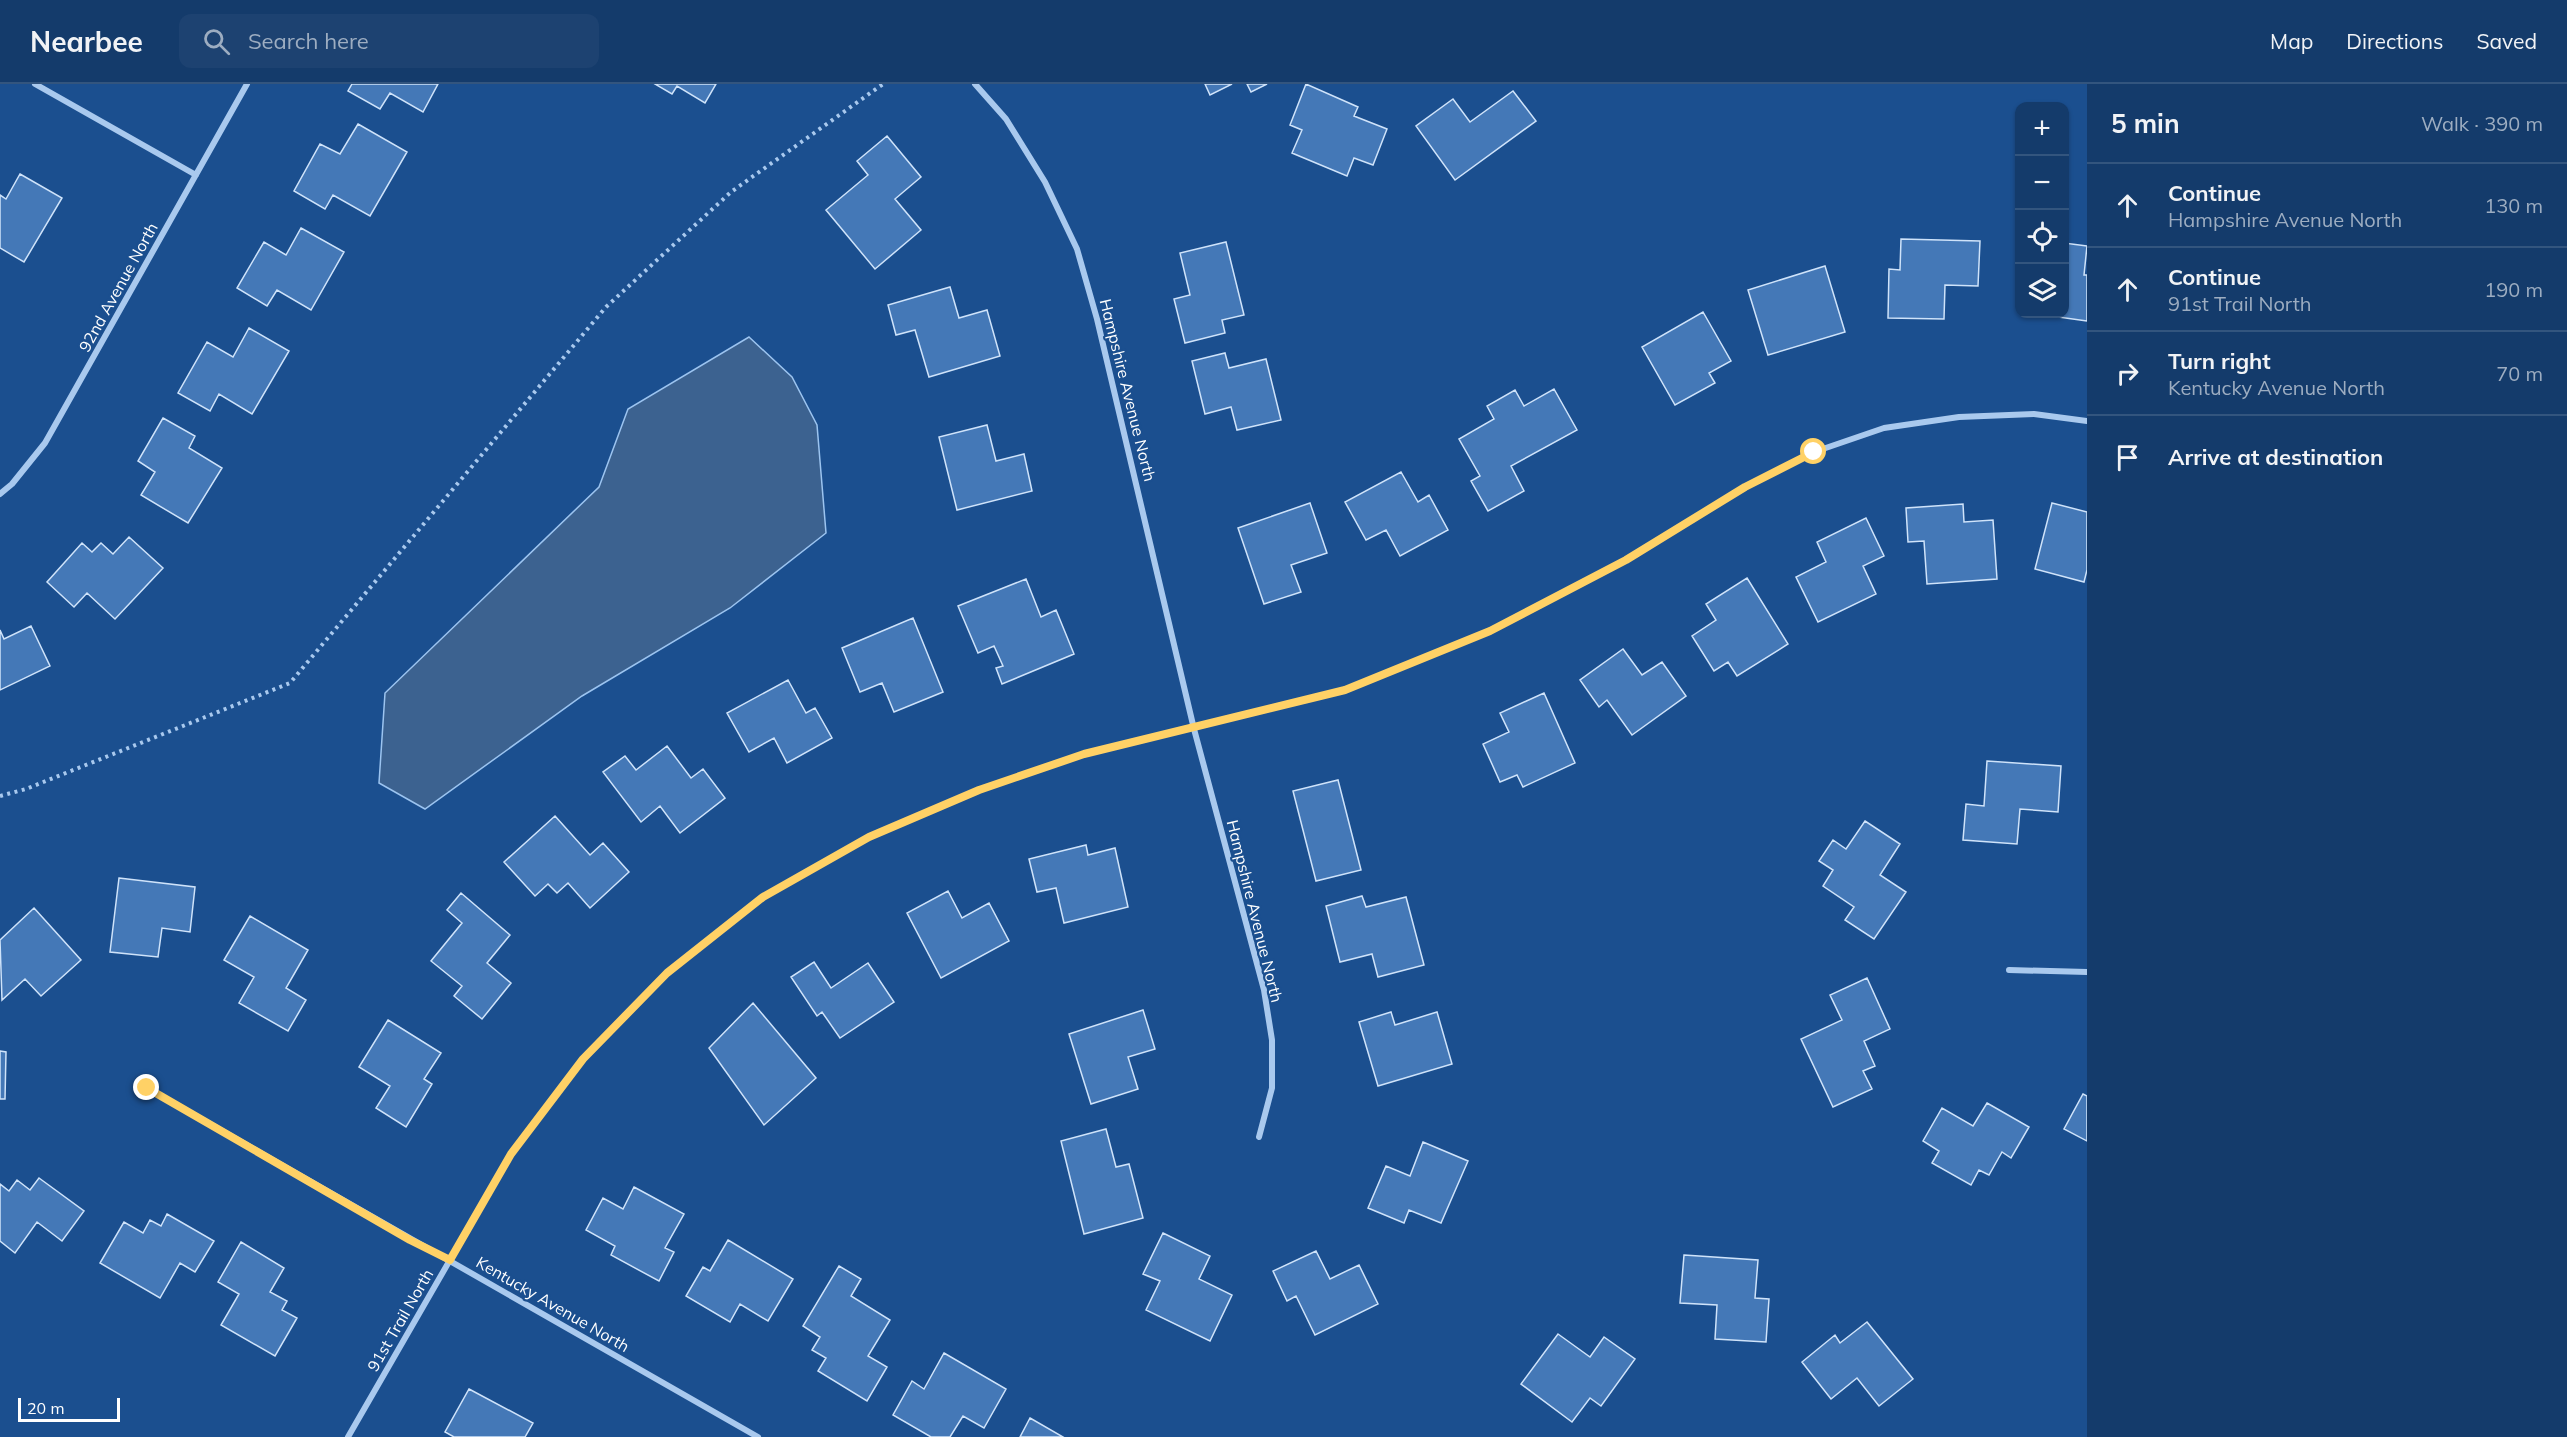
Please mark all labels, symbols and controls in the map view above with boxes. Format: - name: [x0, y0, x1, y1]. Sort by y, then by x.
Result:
- search box: [179, 14, 599, 68]
- text: Nearbee: [30, 24, 143, 59]
- icon: search: [200, 25, 233, 58]
- text: Search here: [248, 27, 369, 55]
- text: Map: [2270, 28, 2313, 54]
- text: Directions: [2346, 28, 2443, 54]
- text: Saved: [2476, 28, 2537, 54]
- map controls: [2015, 102, 2069, 318]
- button: +: [2015, 102, 2069, 156]
- text: 5 min: [2111, 107, 2180, 140]
- text: Walk · 390 m: [2421, 111, 2543, 136]
- button: −: [2015, 156, 2069, 210]
- text: Continue: [2168, 179, 2261, 207]
- icon: ahead: [2111, 189, 2144, 222]
- text: 130 m: [2484, 193, 2543, 218]
- text: Hampshire Avenue North: [2168, 207, 2402, 232]
- button: locate: [2015, 210, 2069, 264]
- street label: 92nd Avenue North: [74, 219, 162, 355]
- text: Continue: [2168, 263, 2261, 291]
- button: layers: [2015, 264, 2069, 318]
- icon: ahead: [2111, 273, 2144, 306]
- text: 190 m: [2484, 277, 2543, 302]
- text: 91st Trail North: [2168, 291, 2311, 316]
- street label: Hampshire Avenue North: [1096, 297, 1160, 483]
- text: Turn right: [2168, 347, 2271, 375]
- icon: right: [2111, 357, 2144, 390]
- text: 70 m: [2496, 361, 2543, 386]
- text: Kentucky Avenue North: [2168, 375, 2385, 400]
- route start: [1800, 438, 1826, 464]
- icon: arrive: [2111, 441, 2144, 474]
- text: Arrive at destination: [2168, 443, 2383, 471]
- street label: Hampshire Avenue North: [1223, 818, 1287, 1004]
- route end: [133, 1074, 159, 1100]
- street label: Kentucky Avenue North: [473, 1252, 633, 1356]
- street label: 91st Trail North: [363, 1265, 437, 1375]
- scale bar: [18, 1395, 120, 1422]
- text: 20 m: [27, 1398, 64, 1418]

